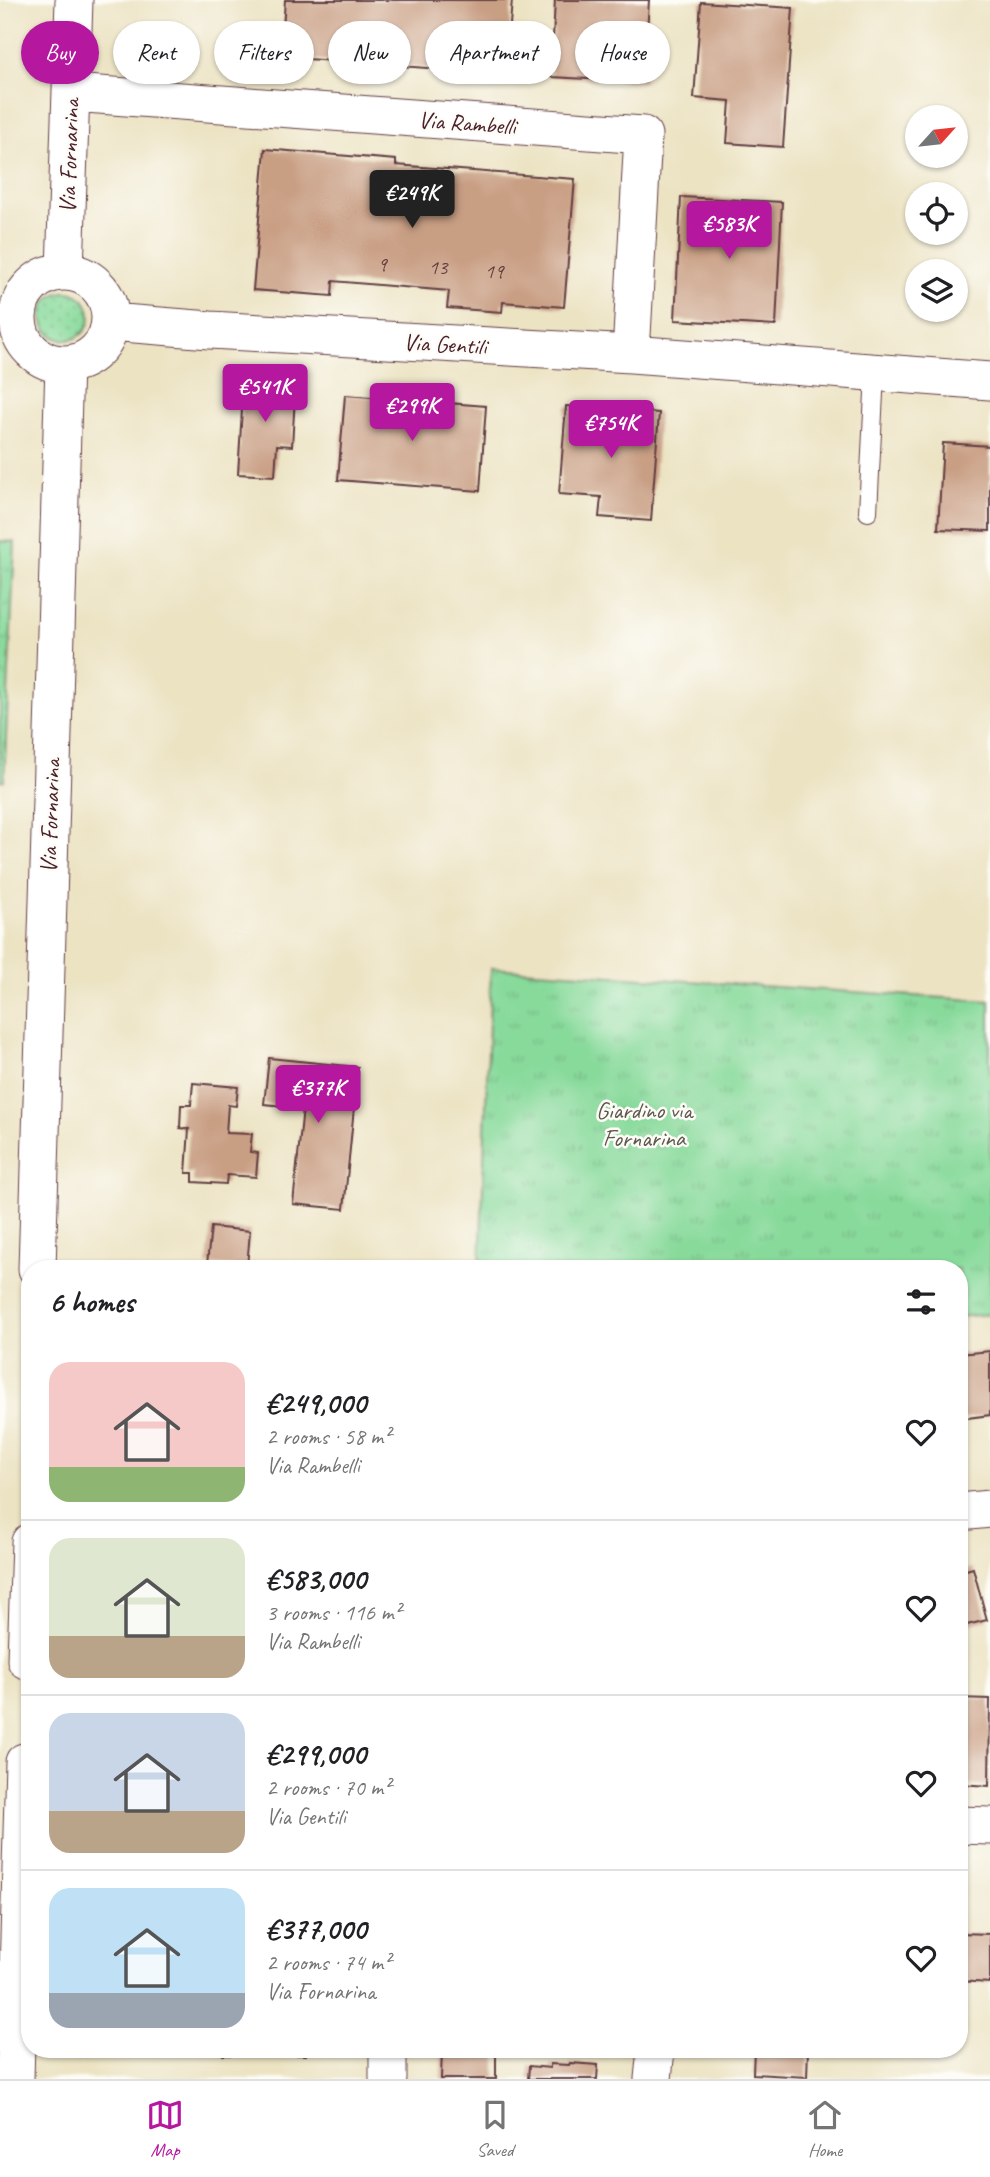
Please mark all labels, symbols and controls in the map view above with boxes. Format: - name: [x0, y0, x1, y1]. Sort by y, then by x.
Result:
- chip: Buy: [21, 21, 99, 84]
- chip: Rent: [113, 21, 200, 84]
- chip: Filters: [214, 21, 314, 84]
- chip: New: [328, 21, 411, 84]
- chip: Apartment: [425, 21, 561, 84]
- chip: House: [575, 21, 670, 84]
- street label: Via Fornarina: [52, 96, 86, 214]
- street label: Via Rambelli: [417, 105, 519, 142]
- north arrow: [905, 105, 968, 168]
- map controls: [905, 105, 968, 322]
- pin: €249K: [363, 170, 461, 230]
- text: €249K: [386, 178, 438, 207]
- button: locate: [905, 182, 968, 245]
- pin: €583K: [680, 202, 778, 261]
- text: €583K: [703, 209, 755, 238]
- house number: 9: [377, 251, 388, 277]
- house number: 13: [429, 254, 449, 280]
- house number: 19: [485, 258, 505, 284]
- button: layers: [905, 259, 968, 322]
- street label: Via Gentili: [403, 327, 490, 361]
- pin: €541K: [216, 364, 314, 424]
- text: €541K: [239, 372, 291, 401]
- pin: €299K: [363, 384, 461, 443]
- text: €299K: [386, 391, 438, 420]
- pin: €754K: [562, 400, 660, 460]
- text: €754K: [585, 408, 637, 437]
- street label: Via Fornarina: [33, 756, 67, 874]
- pin: €377K: [269, 1066, 367, 1125]
- text: €377K: [292, 1073, 344, 1102]
- park label: Giardino via Fornarina: [596, 1095, 694, 1153]
- text: 6 homes: [49, 1283, 134, 1321]
- icon: filters: [902, 1283, 940, 1321]
- text: €249,000: [266, 1384, 366, 1422]
- icon: home: [105, 1390, 189, 1474]
- icon: heart: [902, 1413, 940, 1451]
- text: 2 rooms · 58 m²: [266, 1422, 390, 1451]
- text: Via Rambelli: [266, 1451, 360, 1480]
- text: €583,000: [266, 1560, 366, 1598]
- icon: home: [105, 1566, 189, 1650]
- icon: heart: [902, 1589, 940, 1627]
- text: 3 rooms · 116 m²: [266, 1598, 401, 1627]
- text: Via Rambelli: [266, 1627, 360, 1656]
- text: €299,000: [266, 1735, 366, 1773]
- icon: home: [105, 1741, 189, 1825]
- icon: heart: [902, 1764, 940, 1802]
- text: 2 rooms · 70 m²: [266, 1773, 390, 1802]
- text: Via Gentili: [266, 1802, 346, 1831]
- text: €377,000: [266, 1910, 366, 1948]
- icon: home: [105, 1916, 189, 2000]
- icon: heart: [902, 1939, 940, 1977]
- text: 2 rooms · 74 m²: [266, 1948, 390, 1977]
- text: Via Fornarina: [266, 1977, 376, 2006]
- tab: Map: [146, 2096, 184, 2162]
- tab: Saved: [476, 2096, 514, 2162]
- tab: Home: [806, 2096, 844, 2162]

